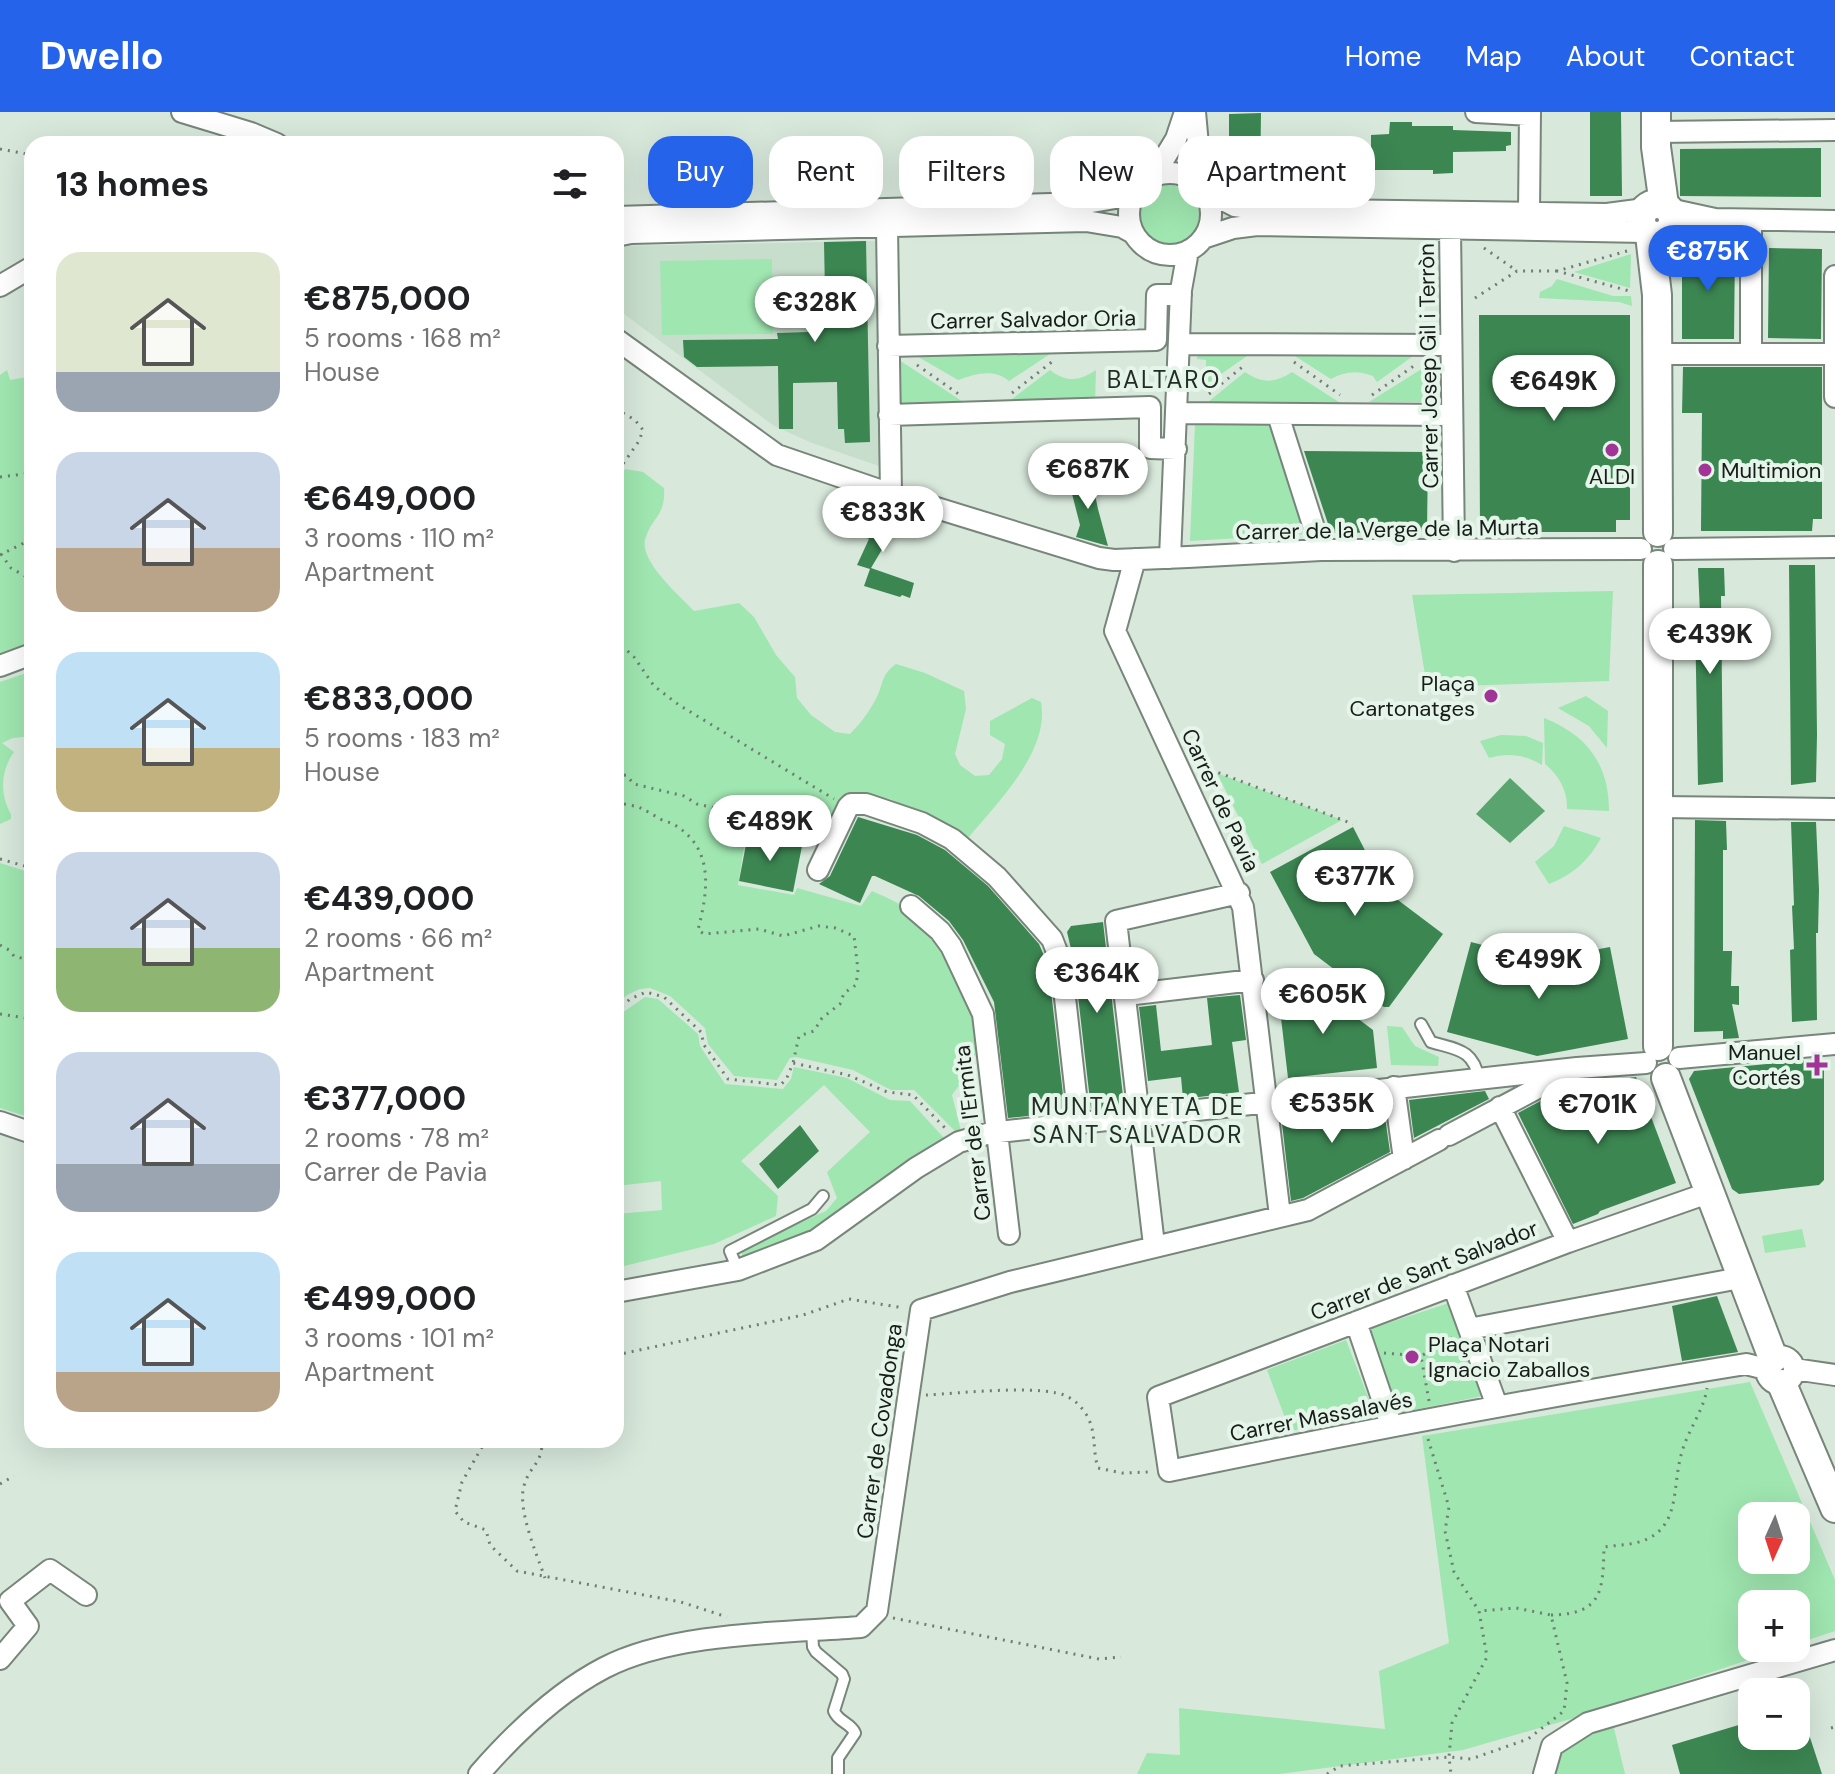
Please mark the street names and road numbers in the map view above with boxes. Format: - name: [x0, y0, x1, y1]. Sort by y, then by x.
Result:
- street label: Carrer Josep Gil i Terròn: [1412, 243, 1445, 489]
- street label: Carrer Salvador Oria: [930, 303, 1136, 336]
- street label: Carrer de la Verge de la Murta: [1235, 512, 1539, 547]
- street label: Carrer de Pavia: [1175, 724, 1266, 877]
- street label: Carrer de l'Ermita: [947, 1043, 998, 1222]
- street label: Carrer de Sant Salvador: [1306, 1214, 1542, 1327]
- street label: Carrer de Covadonga: [850, 1321, 909, 1541]
- street label: Carrer Massalavés: [1227, 1385, 1415, 1448]

